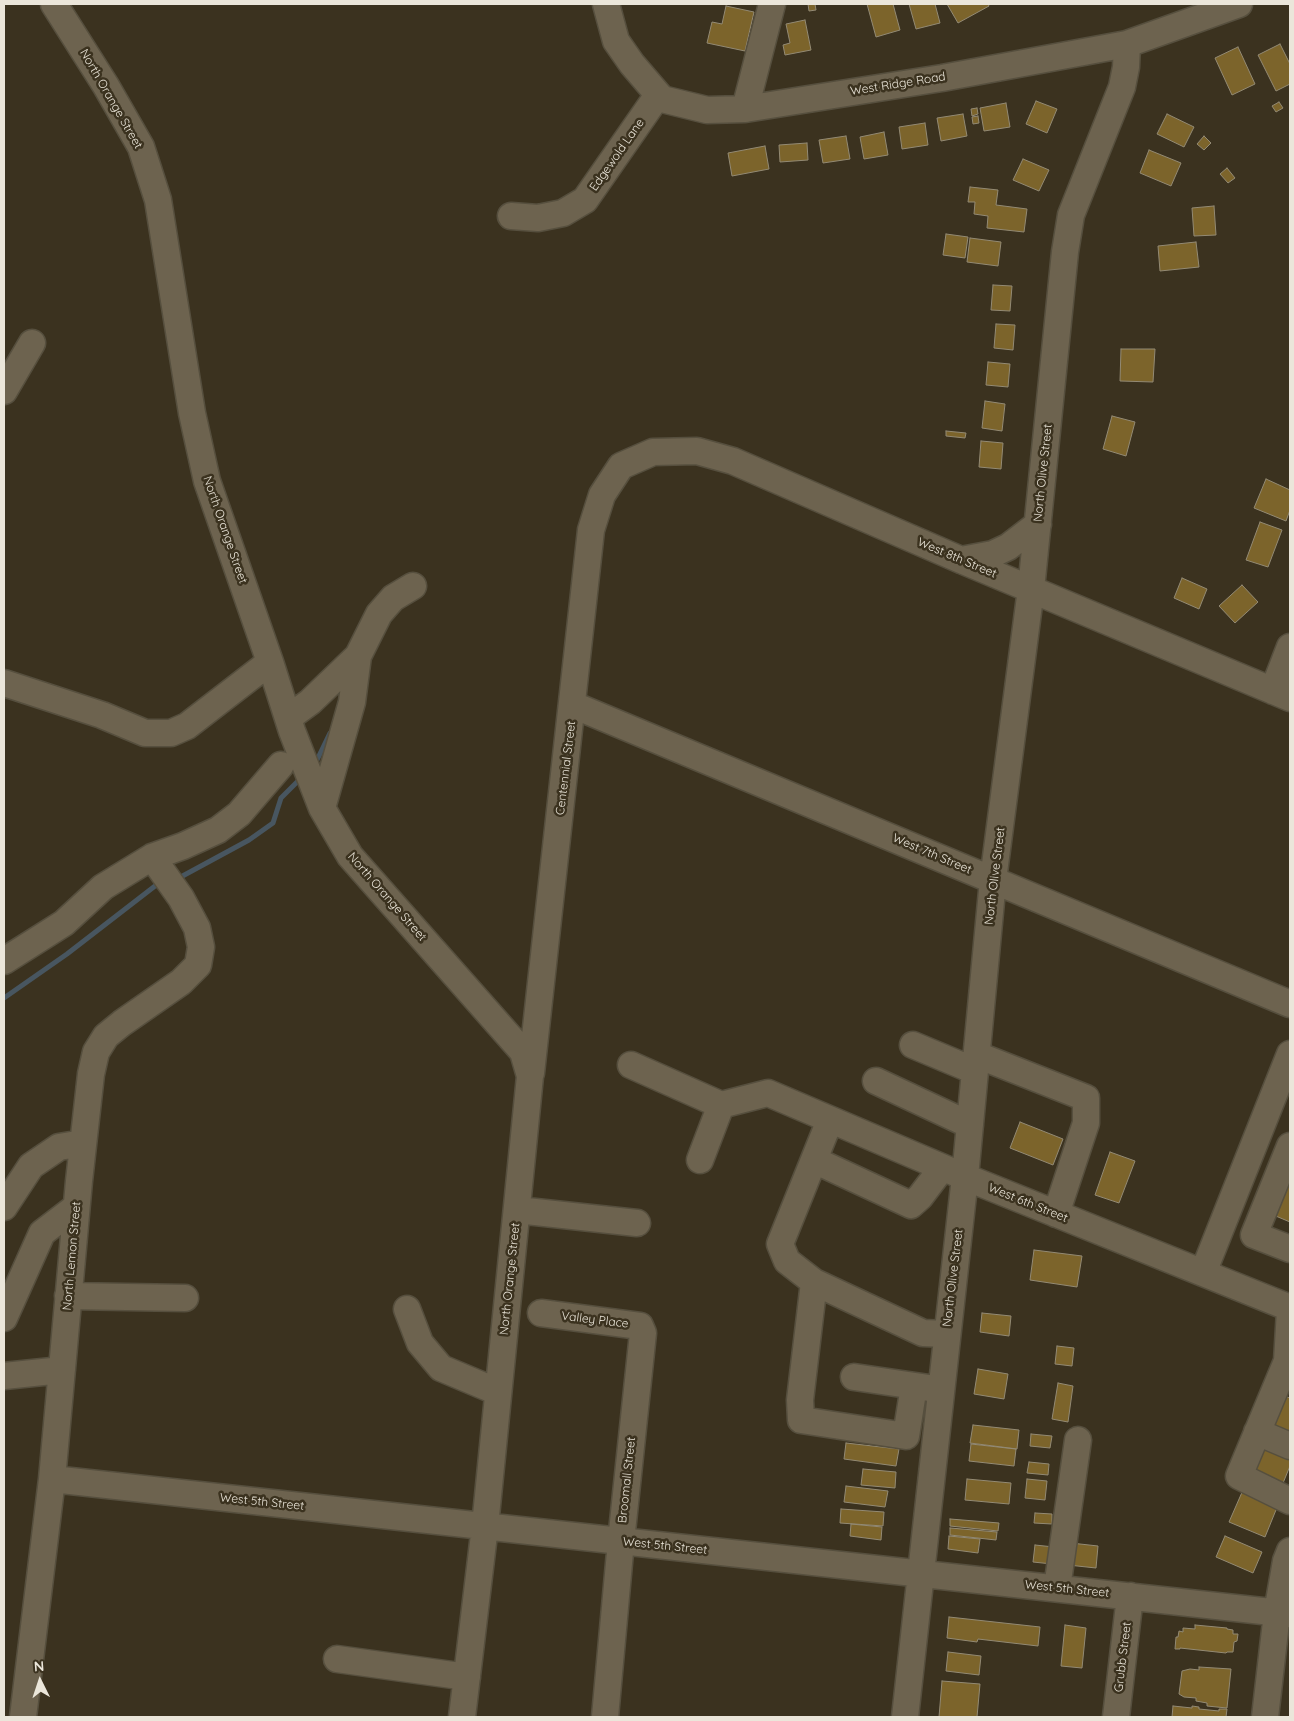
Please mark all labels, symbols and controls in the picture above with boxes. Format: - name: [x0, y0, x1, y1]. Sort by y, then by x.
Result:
- street label: North Orange Street: [77, 47, 145, 151]
- street label: West Ridge Road: [849, 69, 947, 99]
- street label: Edgewold Lane: [587, 116, 647, 194]
- street label: North Olive Street: [1031, 423, 1055, 523]
- street label: North Orange Street: [200, 474, 250, 586]
- street label: West 8th Street: [915, 535, 999, 581]
- street label: Centennial Street: [553, 720, 579, 816]
- street label: North Olive Street: [982, 826, 1008, 926]
- street label: West 7th Street: [890, 831, 974, 877]
- street label: North Orange Street: [345, 850, 429, 944]
- street label: West 6th Street: [986, 1180, 1070, 1226]
- street label: North Lemon Street: [60, 1201, 84, 1311]
- street label: North Orange Street: [497, 1222, 523, 1336]
- street label: North Olive Street: [940, 1228, 966, 1328]
- street label: Valley Place: [561, 1309, 629, 1331]
- street label: Broomall Street: [615, 1436, 639, 1524]
- street label: West 5th Street: [219, 1490, 305, 1514]
- street label: West 5th Street: [622, 1534, 708, 1558]
- street label: West 5th Street: [1024, 1577, 1110, 1601]
- street label: Grubb Street: [1112, 1621, 1134, 1693]
- north arrow: [15, 1656, 65, 1706]
- text: N: [33, 1657, 45, 1675]

